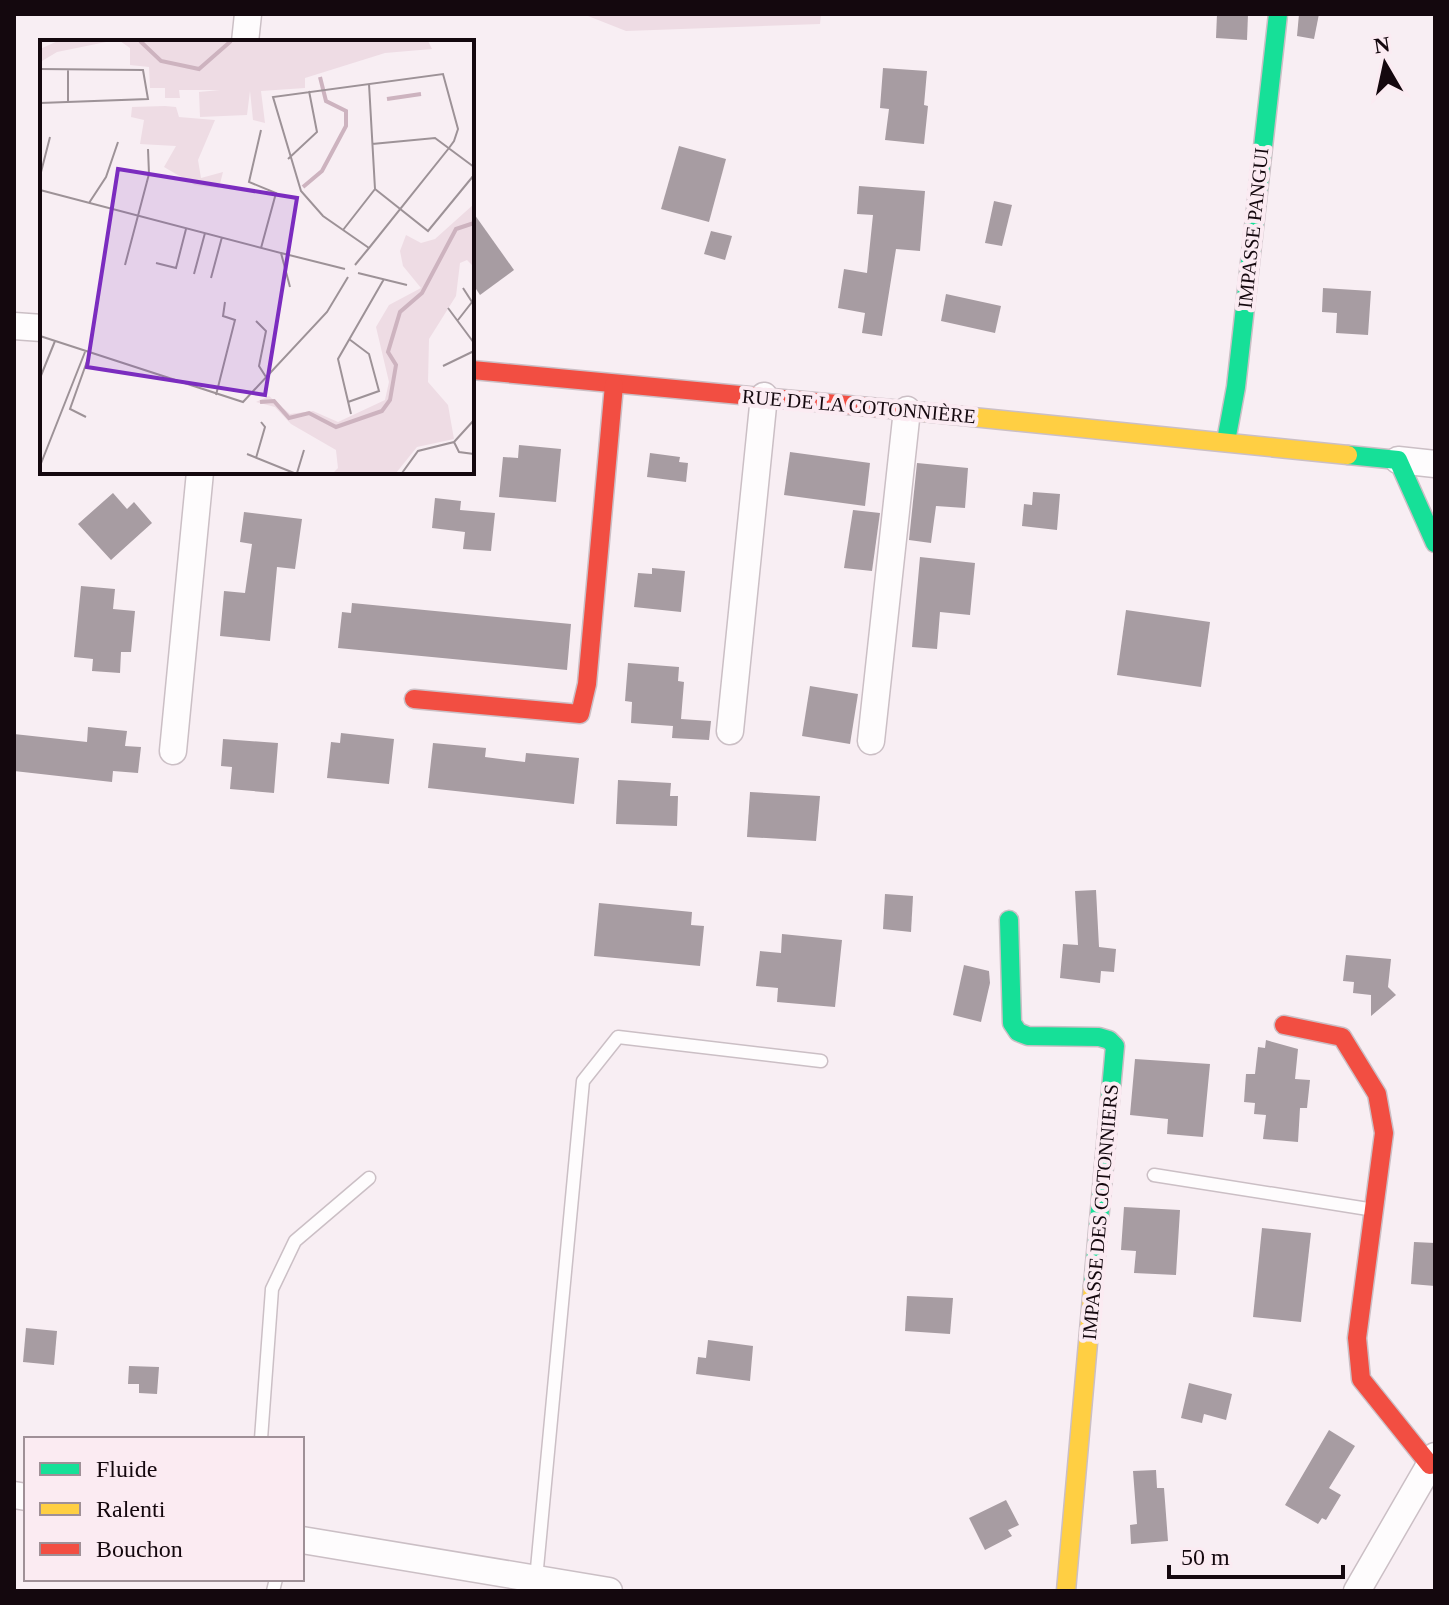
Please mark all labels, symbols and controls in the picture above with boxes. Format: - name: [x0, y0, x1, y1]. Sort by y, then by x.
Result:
- north arrow: [1345, 24, 1425, 104]
- text: N: [1372, 31, 1392, 58]
- inset map: [40, 40, 474, 474]
- street label: IMPASSE PANGUI: [1234, 147, 1272, 309]
- street label: RUE DE LA COTONNIÈRE: [741, 385, 977, 427]
- street label: IMPASSE DES COTONNIERS: [1078, 1083, 1122, 1341]
- legend: [24, 1437, 304, 1581]
- text: Fluide: [96, 1456, 157, 1482]
- text: Ralenti: [96, 1496, 166, 1522]
- scale bar: [1169, 1529, 1343, 1579]
- text: Bouchon: [96, 1536, 183, 1562]
- text: 50 m: [1181, 1544, 1230, 1570]

